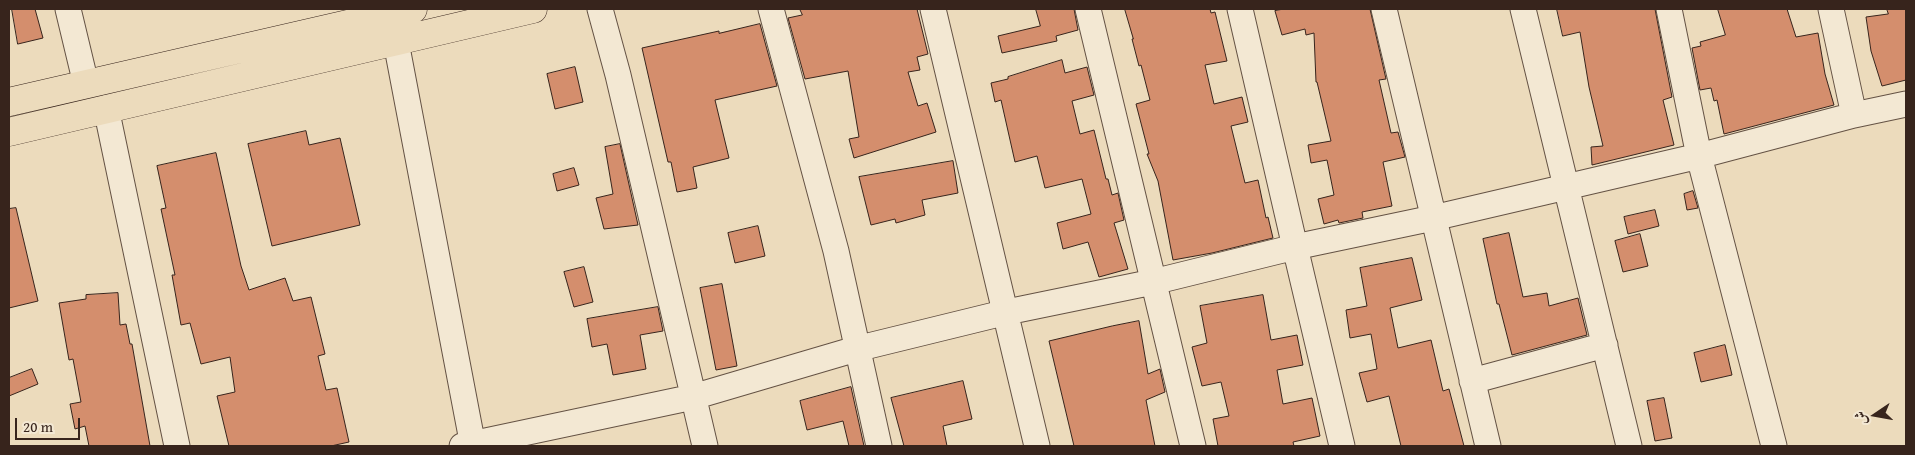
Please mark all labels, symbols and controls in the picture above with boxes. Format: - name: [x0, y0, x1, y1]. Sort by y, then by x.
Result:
- north arrow: [1850, 390, 1900, 440]
- scale bar: [18, 408, 82, 440]
- text: ش: [1849, 409, 1872, 427]
- text: 20 m: [23, 416, 53, 437]

